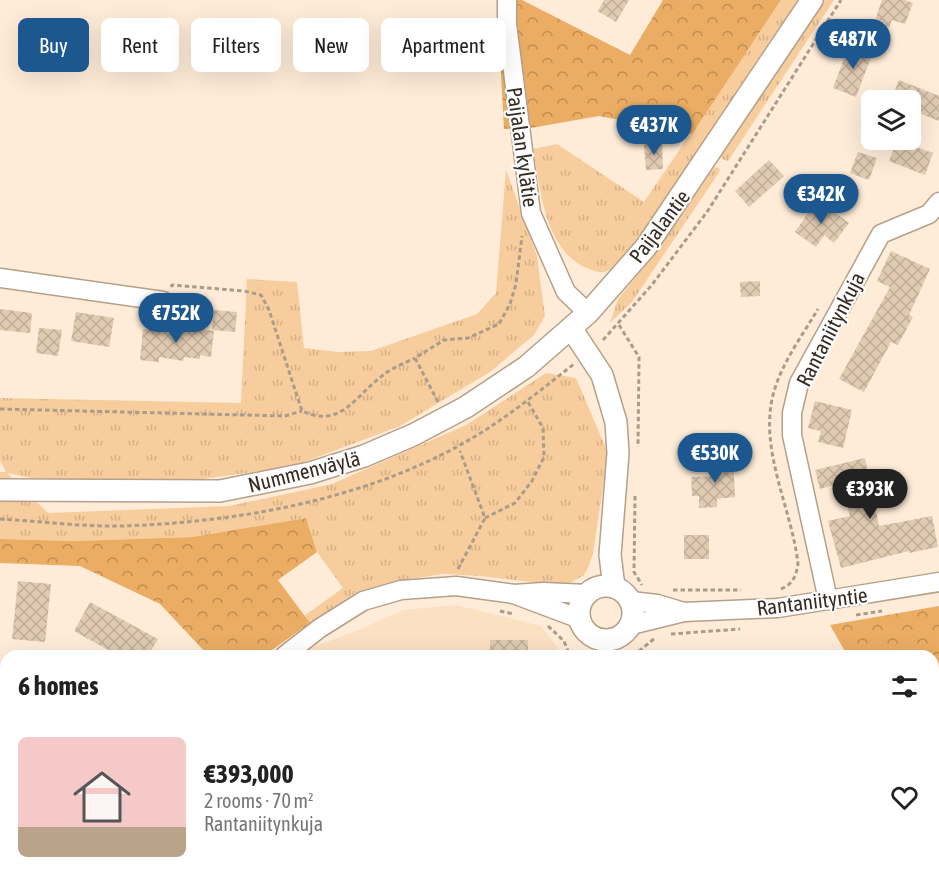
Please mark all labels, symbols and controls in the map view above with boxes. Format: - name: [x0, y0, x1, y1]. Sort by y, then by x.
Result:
- chip: Buy: [18, 18, 89, 72]
- chip: Rent: [101, 18, 179, 72]
- chip: Filters: [191, 18, 281, 72]
- chip: New: [293, 18, 369, 72]
- chip: Apartment: [381, 18, 506, 72]
- pin: €487K: [811, 19, 895, 70]
- text: €487K: [830, 27, 877, 50]
- street label: Paijalan kylätie: [503, 85, 543, 209]
- map controls: [861, 90, 921, 150]
- button: layers: [861, 90, 921, 150]
- pin: €437K: [612, 105, 696, 156]
- text: €437K: [631, 113, 678, 136]
- pin: €342K: [779, 174, 863, 225]
- text: €342K: [798, 182, 845, 205]
- street label: Paijalantie: [624, 185, 694, 267]
- street label: Rantaniitynkuja: [791, 268, 869, 390]
- pin: €752K: [134, 293, 218, 344]
- text: €752K: [153, 301, 200, 324]
- pin: €530K: [673, 433, 757, 484]
- text: €530K: [692, 441, 739, 464]
- street label: Nummenväylä: [245, 445, 363, 497]
- pin: €393K: [828, 469, 912, 520]
- text: €393K: [847, 477, 894, 500]
- street label: Rantaniityntie: [755, 582, 869, 620]
- icon: filters: [888, 670, 921, 703]
- text: 6 homes: [18, 671, 98, 701]
- text: €393,000: [204, 759, 294, 789]
- icon: home: [66, 761, 138, 833]
- icon: heart: [888, 781, 921, 814]
- text: 2 rooms · 70 m²: [204, 789, 314, 812]
- text: Rantaniitynkuja: [204, 812, 323, 835]

